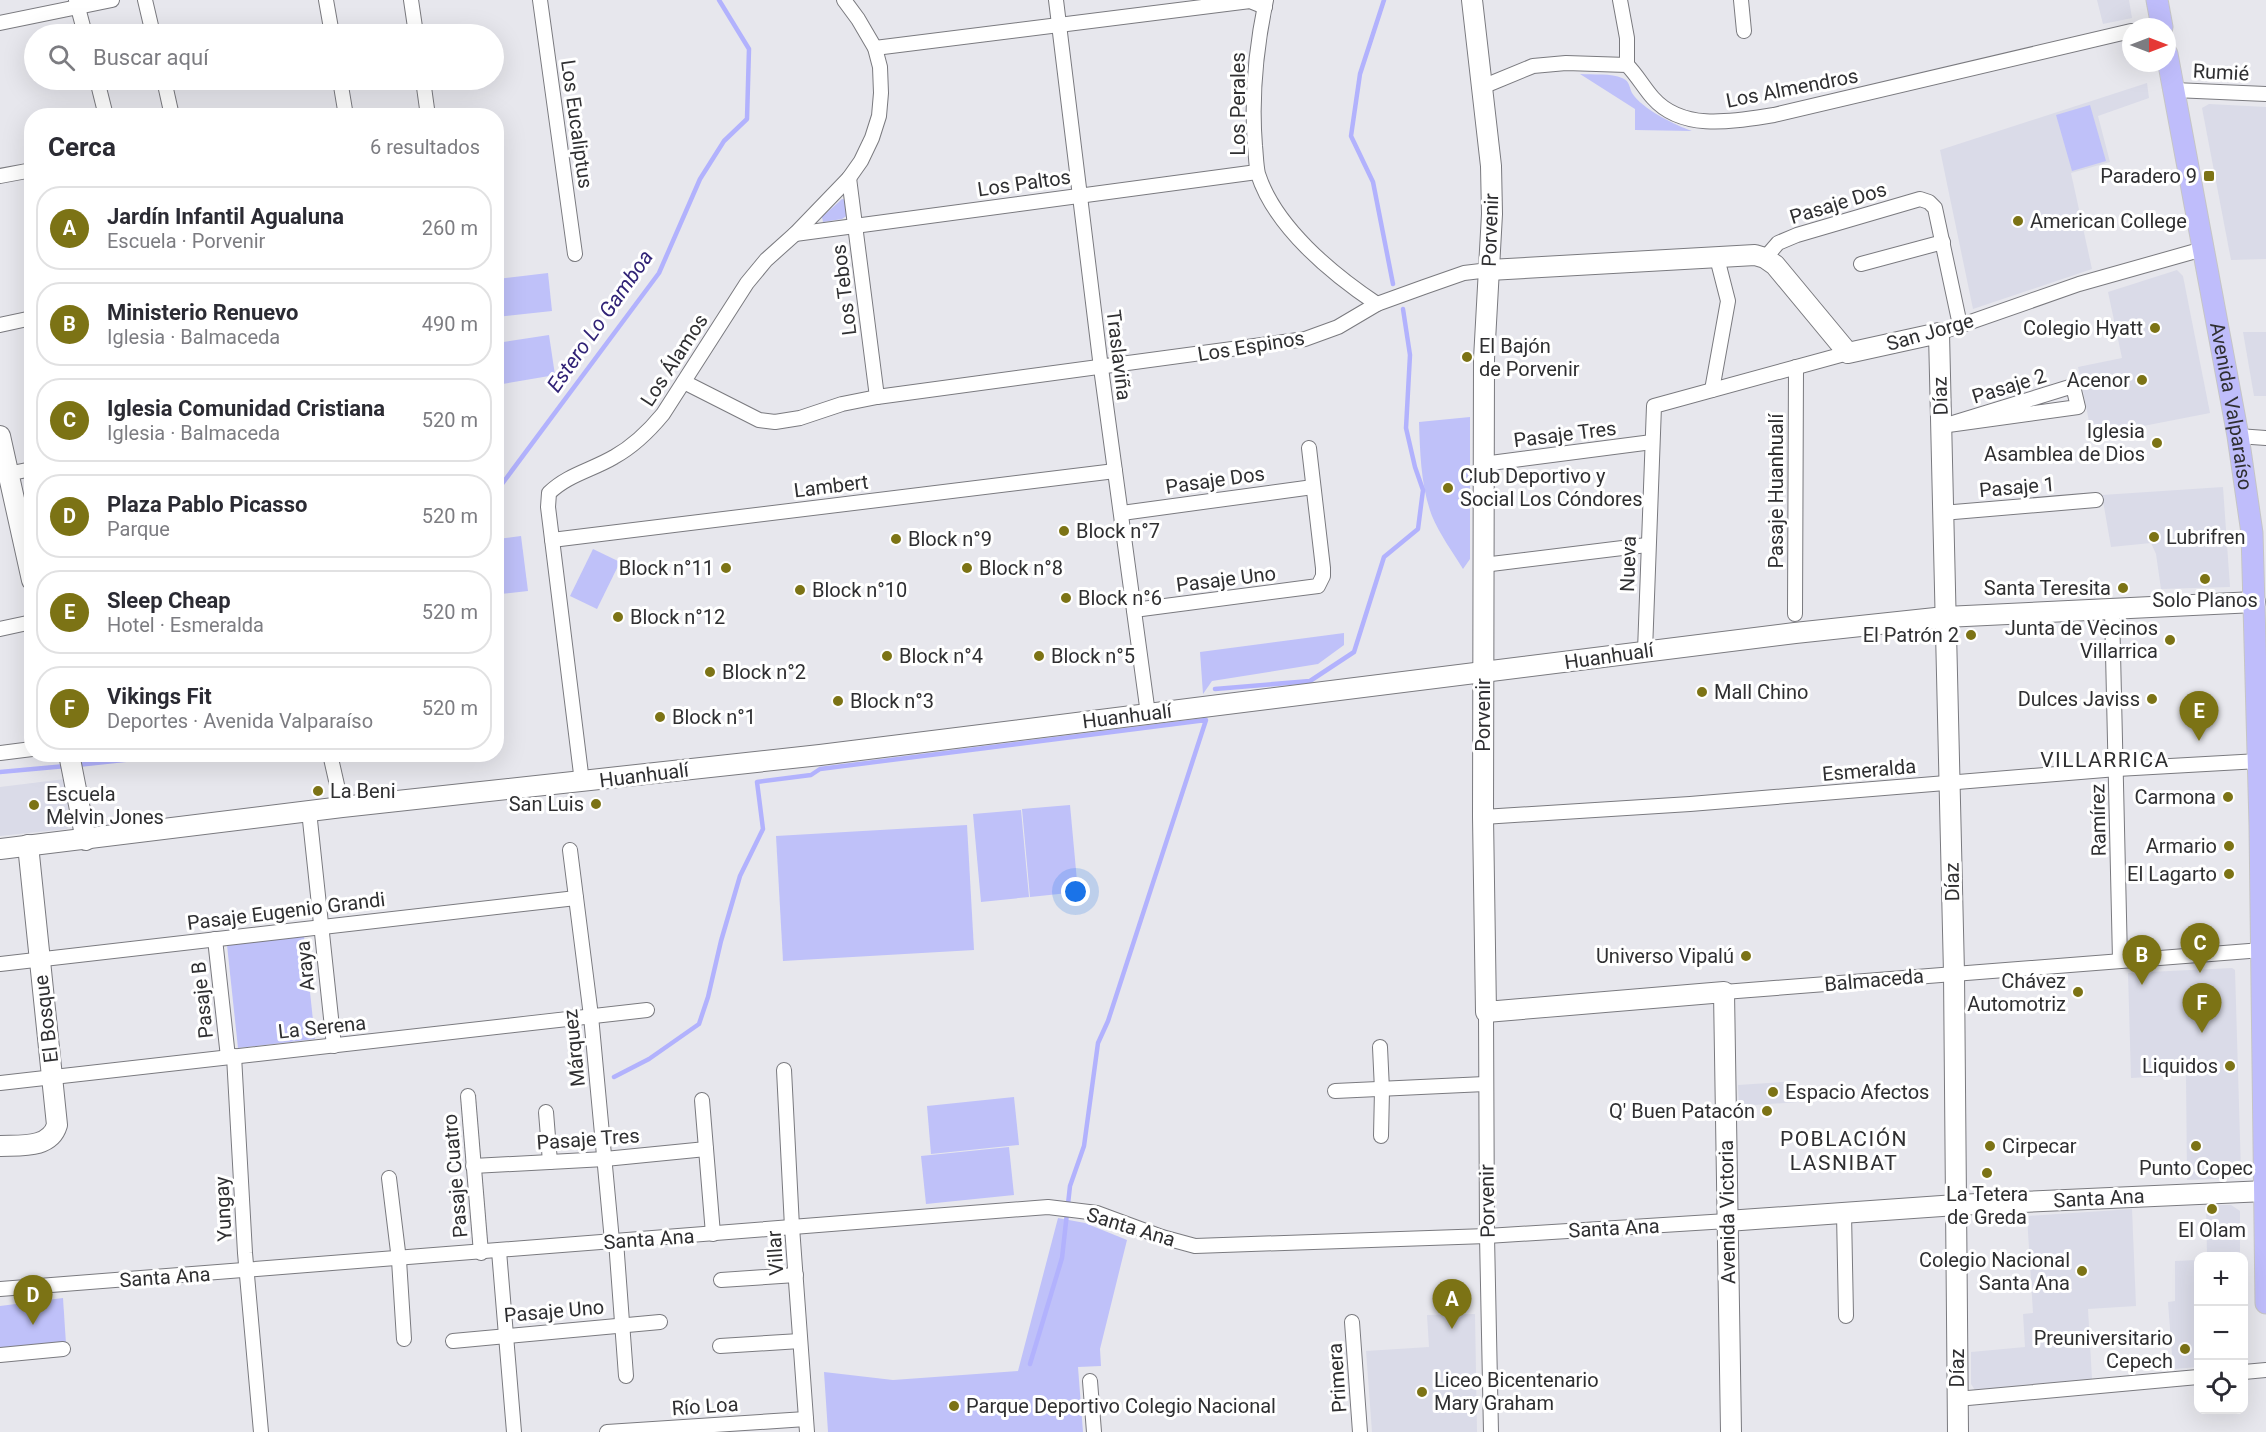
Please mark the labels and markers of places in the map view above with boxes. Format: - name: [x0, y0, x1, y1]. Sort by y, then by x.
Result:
- place label: Paradero 9: [2100, 164, 2197, 188]
- marker: Paradero 9: [2202, 169, 2216, 183]
- place label: American College: [2030, 209, 2187, 233]
- marker: American College: [2011, 214, 2025, 228]
- place label: Colegio Hyatt: [2023, 316, 2143, 340]
- marker: Colegio Hyatt: [2148, 321, 2162, 335]
- place label: El Bajón de Porvenir: [1479, 334, 1580, 381]
- marker: El Bajón de Porvenir: [1460, 350, 1474, 364]
- place label: Acenor: [2067, 368, 2130, 392]
- marker: Acenor: [2135, 373, 2149, 387]
- place label: Iglesia Asamblea de Dios: [1984, 419, 2145, 466]
- marker: Iglesia Asamblea de Dios: [2150, 436, 2164, 450]
- place label: Club Deportivo y Social Los Cóndores: [1460, 464, 1642, 511]
- marker: Club Deportivo y Social Los Cóndores: [1441, 481, 1455, 495]
- place label: Block n°7: [1076, 519, 1160, 543]
- marker: Block n°7: [1057, 524, 1071, 538]
- place label: Lubrifren: [2166, 525, 2245, 549]
- place label: Block n°9: [908, 527, 992, 551]
- marker: Lubrifren: [2147, 530, 2161, 544]
- marker: Block n°9: [889, 532, 903, 546]
- place label: Block n°11: [619, 556, 714, 580]
- place label: Block n°8: [979, 556, 1063, 580]
- marker: Block n°11: [719, 561, 733, 575]
- marker: Block n°8: [960, 561, 974, 575]
- marker: Solo Planos: [2198, 572, 2212, 586]
- place label: Santa Teresita: [1984, 576, 2111, 600]
- place label: Block n°10: [812, 578, 907, 602]
- marker: Santa Teresita: [2116, 581, 2130, 595]
- marker: Block n°10: [793, 583, 807, 597]
- place label: Block n°6: [1078, 586, 1162, 610]
- place label: Solo Planos: [2152, 588, 2258, 612]
- marker: Block n°6: [1059, 591, 1073, 605]
- place label: Block n°12: [630, 605, 725, 629]
- marker: Block n°12: [611, 610, 625, 624]
- place label: Junta de Vecinos Villarrica: [2005, 616, 2158, 663]
- place label: El Patrón 2: [1863, 623, 1959, 647]
- marker: El Patrón 2: [1964, 628, 1978, 642]
- marker: Junta de Vecinos Villarrica: [2163, 633, 2177, 647]
- place label: Block n°4: [899, 644, 983, 668]
- place label: Block n°5: [1051, 644, 1135, 668]
- marker: Block n°4: [880, 649, 894, 663]
- marker: Block n°5: [1032, 649, 1046, 663]
- place label: Block n°2: [722, 660, 806, 684]
- marker: Block n°2: [703, 665, 717, 679]
- place label: Mall Chino: [1714, 680, 1808, 704]
- marker: Mall Chino: [1695, 685, 1709, 699]
- place label: Dulces Javiss: [2018, 687, 2140, 711]
- place label: Block n°3: [850, 689, 934, 713]
- marker: Dulces Javiss: [2145, 692, 2159, 706]
- pin: E: [2180, 692, 2218, 741]
- marker: Block n°3: [831, 694, 845, 708]
- place label: Block n°1: [672, 705, 756, 729]
- marker: Block n°1: [653, 710, 667, 724]
- place label: La Beni: [330, 779, 396, 803]
- place label: Escuela Melvin Jones: [46, 782, 164, 829]
- marker: La Beni: [311, 784, 325, 798]
- place label: Carmona: [2134, 785, 2216, 809]
- marker: Carmona: [2221, 790, 2235, 804]
- place label: San Luis: [509, 792, 584, 816]
- marker: San Luis: [589, 797, 603, 811]
- marker: Escuela Melvin Jones: [27, 798, 41, 812]
- place label: Armario: [2146, 834, 2217, 858]
- marker: Armario: [2222, 839, 2236, 853]
- place label: El Lagarto: [2127, 862, 2217, 886]
- marker: El Lagarto: [2222, 867, 2236, 881]
- pin: C: [2180, 924, 2220, 973]
- pin: B: [2122, 936, 2162, 985]
- place label: Universo Vipalú: [1596, 944, 1734, 968]
- marker: Universo Vipalú: [1739, 949, 1753, 963]
- place label: Chávez Automotriz: [1967, 969, 2066, 1016]
- pin: F: [2182, 984, 2222, 1033]
- marker: Chávez Automotriz: [2071, 985, 2085, 999]
- place label: Liquidos: [2142, 1054, 2218, 1078]
- marker: Liquidos: [2223, 1059, 2237, 1073]
- place label: Espacio Afectos: [1785, 1080, 1929, 1104]
- marker: Espacio Afectos: [1766, 1085, 1780, 1099]
- place label: Q' Buen Patacón: [1609, 1099, 1755, 1123]
- marker: Q' Buen Patacón: [1760, 1104, 1774, 1118]
- place label: Cirpecar: [2002, 1134, 2077, 1158]
- marker: Cirpecar: [1983, 1139, 1997, 1153]
- marker: Punto Copec: [2189, 1139, 2203, 1153]
- place label: Punto Copec: [2139, 1156, 2253, 1180]
- marker: La Tetera de Greda: [1980, 1166, 1994, 1180]
- place label: La Tetera de Greda: [1946, 1182, 2028, 1229]
- marker: El Olam: [2205, 1202, 2219, 1216]
- place label: El Olam: [2178, 1218, 2246, 1242]
- place label: Colegio Nacional Santa Ana: [1919, 1248, 2070, 1295]
- marker: Colegio Nacional Santa Ana: [2075, 1264, 2089, 1278]
- pin: D: [14, 1276, 52, 1325]
- pin: A: [1432, 1280, 1472, 1329]
- place label: Preuniversitario Cepech: [2034, 1326, 2173, 1373]
- marker: Preuniversitario Cepech: [2178, 1342, 2192, 1356]
- place label: Liceo Bicentenario Mary Graham: [1434, 1368, 1599, 1415]
- marker: Liceo Bicentenario Mary Graham: [1415, 1385, 1429, 1399]
- place label: Parque Deportivo Colegio Nacional: [966, 1394, 1276, 1418]
- marker: Parque Deportivo Colegio Nacional: [947, 1399, 961, 1413]

